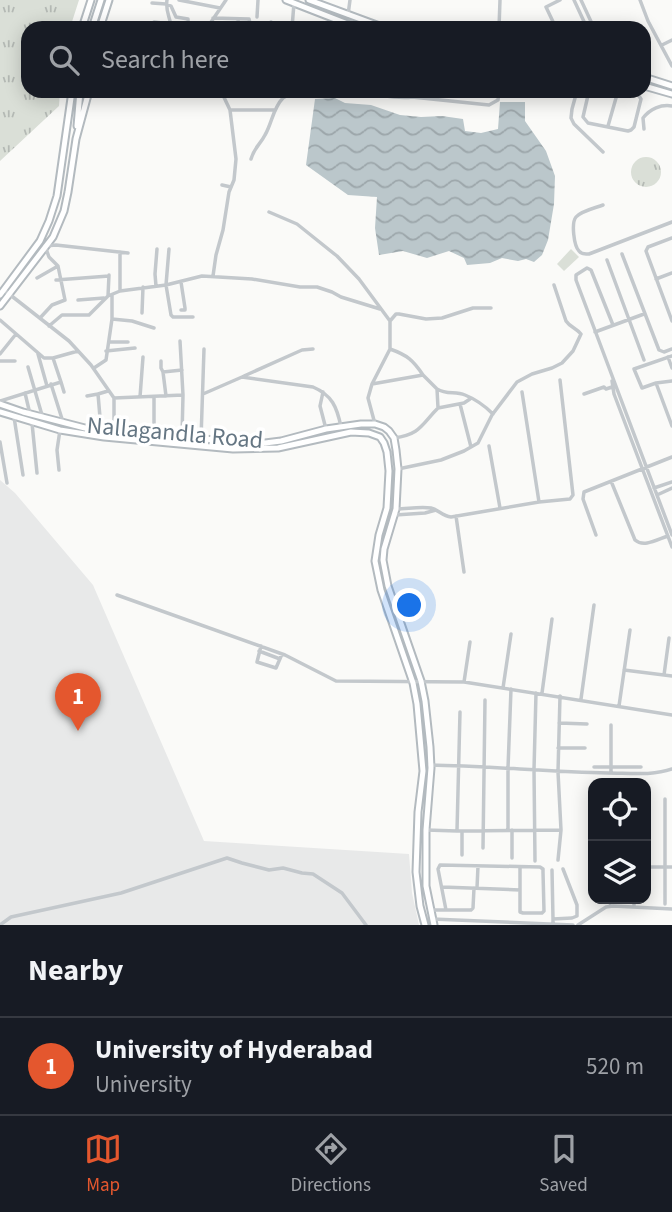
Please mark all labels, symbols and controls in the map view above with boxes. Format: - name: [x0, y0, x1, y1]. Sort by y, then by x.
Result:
- search box: [21, 21, 651, 98]
- icon: search: [45, 41, 83, 79]
- text: Search here: [101, 41, 229, 78]
- street label: Nallagandla Road: [85, 408, 265, 458]
- your location: [392, 588, 426, 622]
- pin: 1: [55, 673, 101, 731]
- map controls: [588, 778, 651, 904]
- button: locate: [588, 778, 651, 841]
- button: layers: [588, 841, 651, 904]
- text: Nearby: [28, 949, 123, 992]
- text: University of Hyderabad: [95, 1031, 373, 1068]
- text: 1: [45, 1050, 57, 1083]
- text: 520 m: [586, 1050, 644, 1083]
- text: University: [95, 1068, 192, 1101]
- tab: Map: [84, 1130, 122, 1199]
- tab: Directions: [291, 1130, 371, 1199]
- tab: Saved: [539, 1130, 588, 1199]

